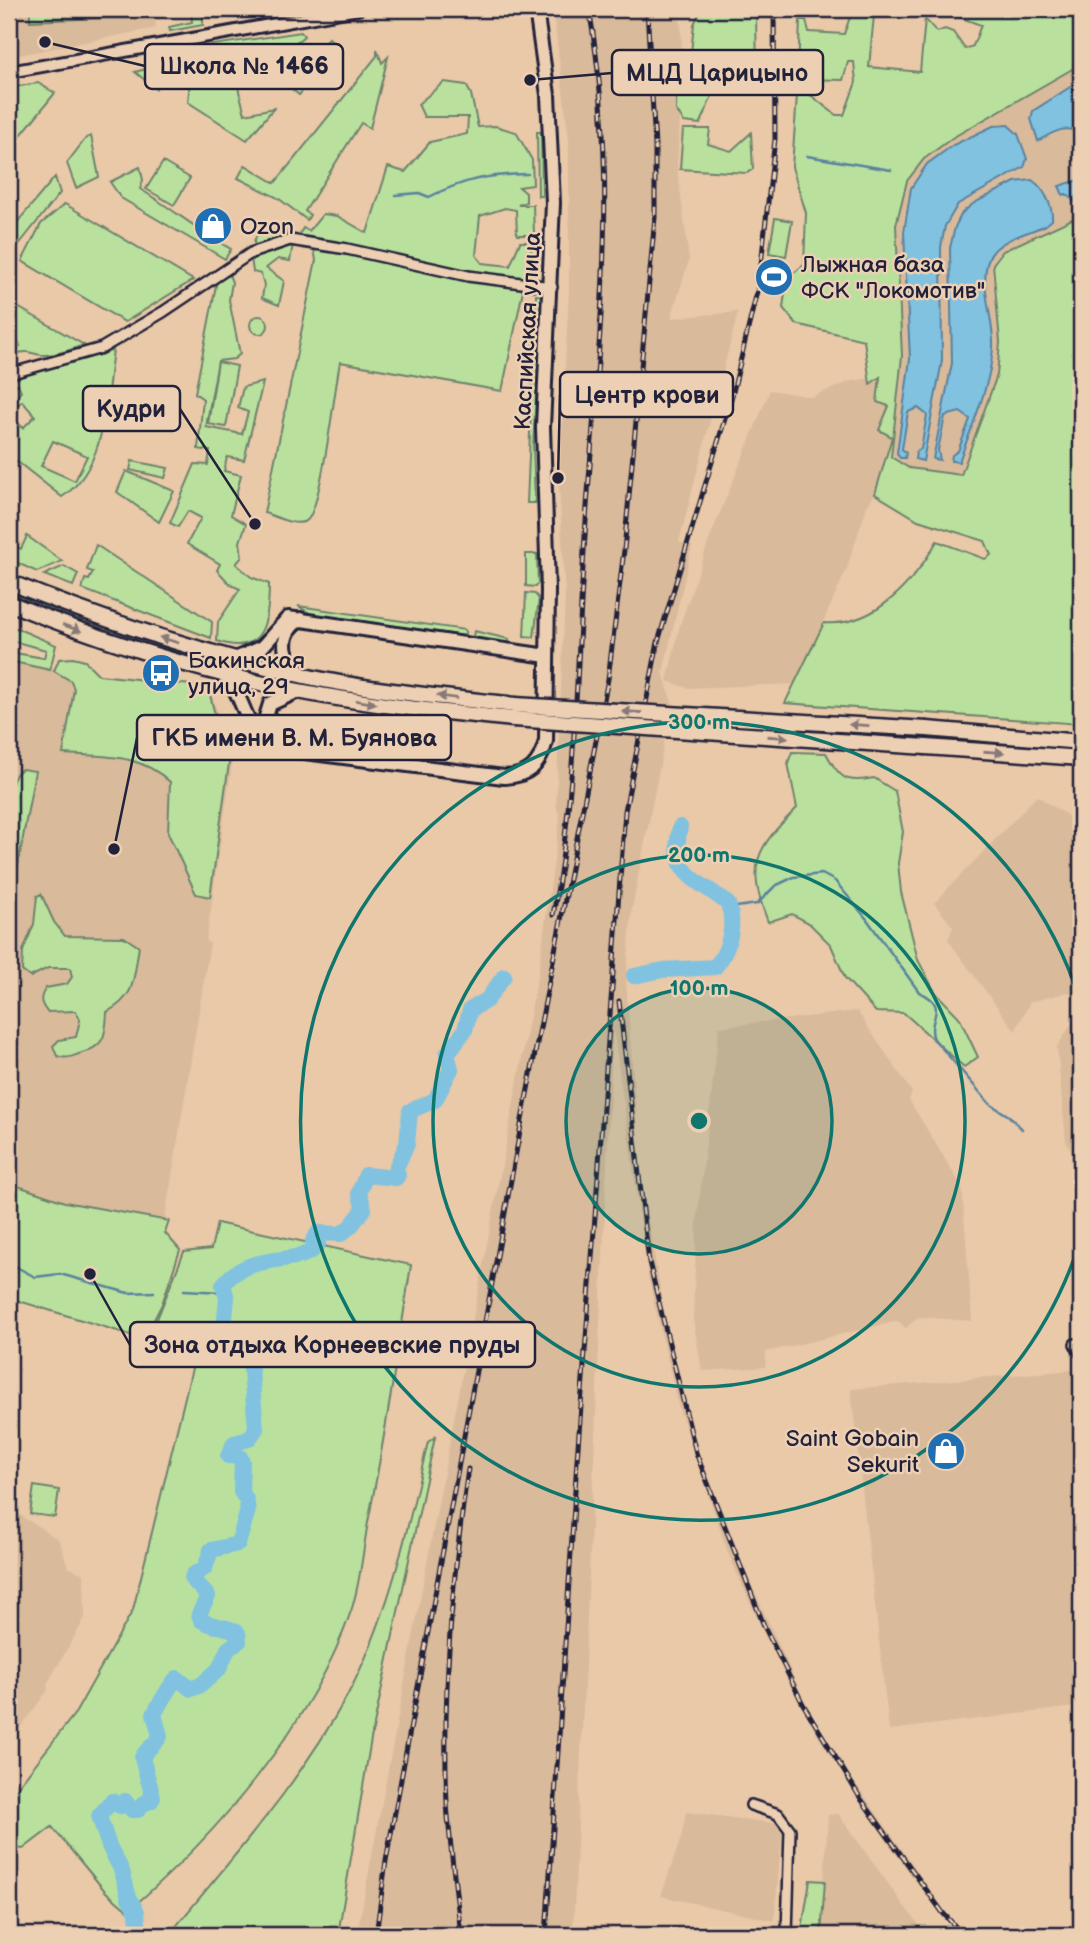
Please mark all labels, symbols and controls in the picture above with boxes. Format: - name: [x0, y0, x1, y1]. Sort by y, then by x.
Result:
- callout: Школа № 1466: [145, 44, 343, 89]
- callout: МЦД Царицыно: [612, 50, 823, 95]
- text: Школа № 1466: [159, 52, 329, 81]
- text: МЦД Царицыно: [626, 59, 808, 88]
- shop icon: Ozon: [192, 205, 234, 247]
- place label: Ozon: [240, 213, 294, 241]
- street label: Каспийская улица: [509, 231, 547, 431]
- place label: Лыжная база ФСК "Локомотив": [800, 251, 985, 305]
- sports icon: Лыжная база ФСК "Локомотив": [753, 256, 795, 298]
- callout: Центр крови: [560, 372, 733, 417]
- text: Центр крови: [575, 381, 719, 410]
- callout: Кудри: [83, 386, 180, 431]
- text: Кудри: [96, 395, 166, 424]
- one-way arrow: [62, 623, 83, 634]
- one-way arrow: [158, 635, 179, 645]
- place label: Бакинская улица, 29: [188, 647, 305, 701]
- bus stop icon: Бакинская улица, 29: [140, 652, 182, 694]
- one-way arrow: [436, 691, 458, 702]
- one-way arrow: [355, 697, 377, 708]
- one-way arrow: [621, 706, 643, 717]
- text: 300 m: [668, 710, 730, 735]
- callout: ГКБ имени В. М. Буянова: [137, 715, 451, 760]
- one-way arrow: [848, 719, 870, 730]
- text: ГКБ имени В. М. Буянова: [151, 724, 438, 753]
- one-way arrow: [767, 732, 789, 743]
- one-way arrow: [983, 747, 1005, 758]
- text: 200 m: [668, 843, 730, 868]
- text: 100 m: [670, 976, 728, 1001]
- centre of rings: [687, 1109, 711, 1133]
- callout: Зона отдыха Корнеевские пруды: [130, 1322, 535, 1367]
- text: Зона отдыха Корнеевские пруды: [144, 1331, 520, 1360]
- place label: Saint Gobain Sekurit: [786, 1425, 919, 1479]
- shop icon: Saint Gobain Sekurit: [925, 1430, 967, 1472]

